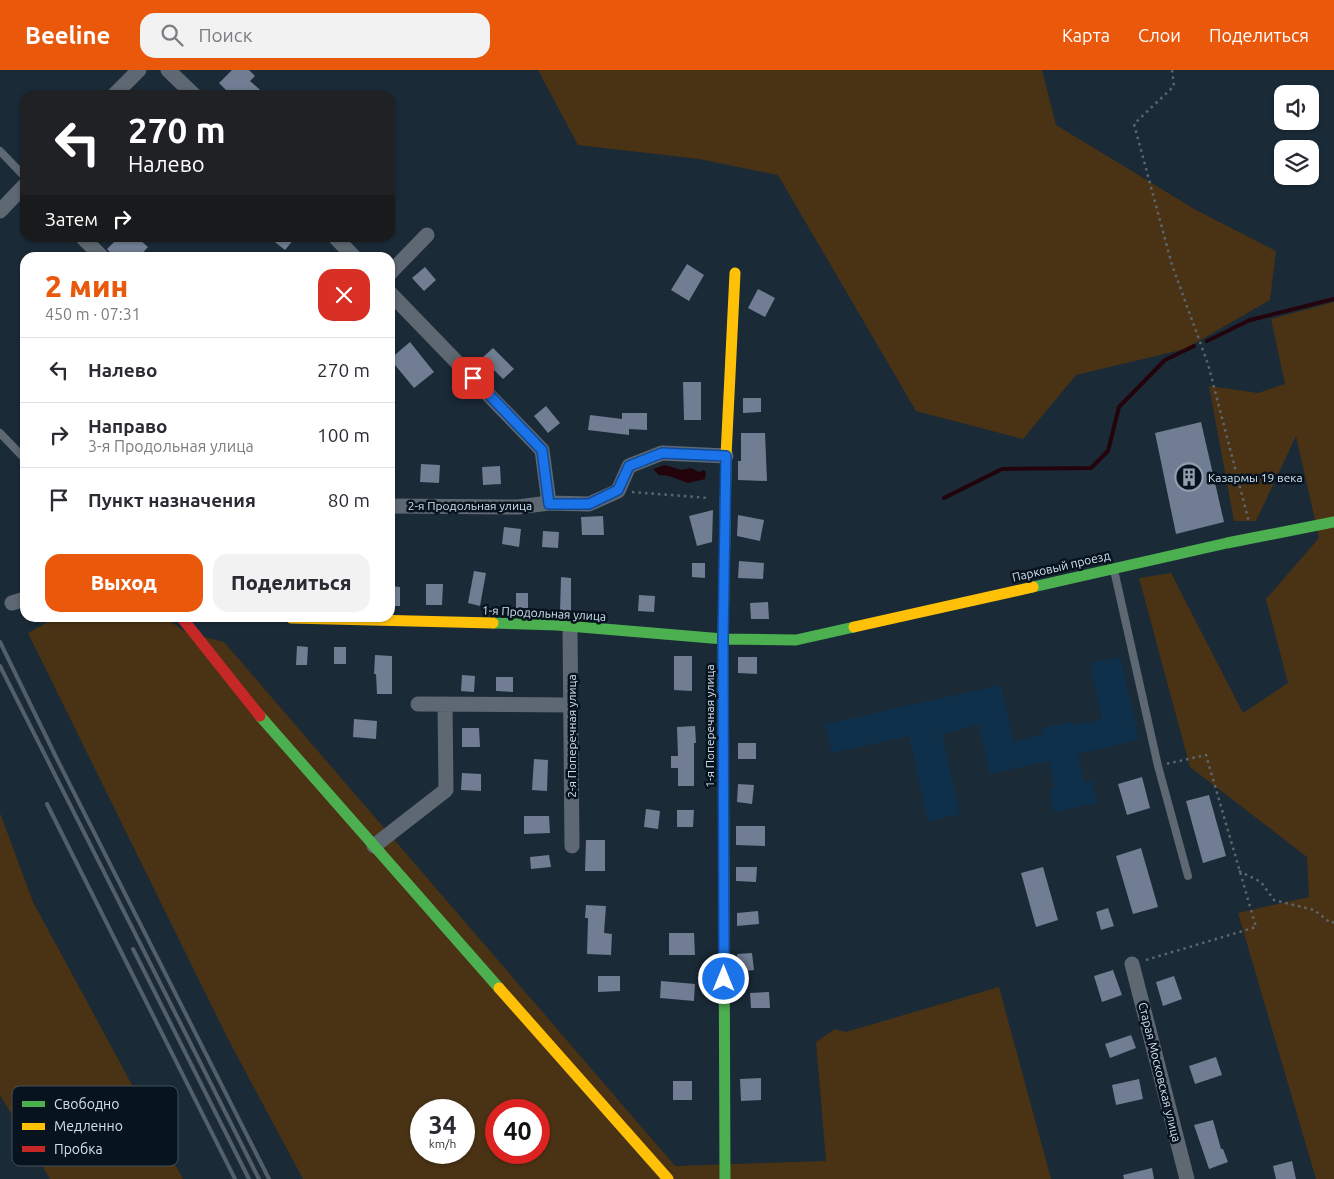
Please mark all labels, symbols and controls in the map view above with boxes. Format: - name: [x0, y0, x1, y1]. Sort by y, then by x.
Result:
- search box: [140, 13, 490, 58]
- icon: search: [158, 21, 186, 49]
- text: Beeline: [25, 22, 110, 49]
- text: Поиск: [198, 24, 252, 46]
- text: Карта: [1062, 25, 1110, 45]
- text: Слои: [1138, 25, 1181, 45]
- text: Поделиться: [1209, 25, 1309, 45]
- map controls: [1274, 85, 1319, 185]
- button: sound: [1274, 85, 1319, 130]
- icon: left: [45, 110, 110, 175]
- text: 270 m: [128, 110, 226, 150]
- button: layers: [1274, 140, 1319, 185]
- text: Налево: [128, 151, 205, 176]
- icon: right: [108, 205, 136, 233]
- text: Затем: [45, 208, 98, 230]
- text: 2 мин: [45, 269, 128, 303]
- button: close: [318, 269, 370, 321]
- text: 450 m · 07:31: [45, 305, 141, 323]
- icon: left: [45, 356, 73, 384]
- pin: [452, 357, 494, 399]
- text: Налево: [88, 359, 157, 381]
- text: 270 m: [317, 359, 370, 381]
- icon: arrive: [459, 364, 487, 392]
- text: Направо: [88, 415, 168, 437]
- icon: right: [45, 421, 73, 449]
- text: 100 m: [317, 424, 370, 446]
- text: 3-я Продольная улица: [88, 437, 254, 455]
- building icon: Казармы 19 века: [1174, 462, 1204, 492]
- place label: Казармы 19 века: [1208, 471, 1303, 484]
- icon: arrive: [45, 486, 73, 514]
- text: Пункт назначения: [88, 489, 256, 511]
- text: 80 m: [328, 489, 370, 511]
- street label: 2-я Продольная улица: [408, 499, 532, 512]
- street label: Парковый проезд: [1011, 548, 1111, 584]
- button: Выход: [45, 554, 203, 612]
- button: Поделиться: [213, 554, 370, 612]
- street label: 1-я Продольная улица: [482, 603, 606, 623]
- street label: 1-я Поперечная улица: [703, 664, 716, 788]
- street label: 2-я Поперечная улица: [565, 674, 578, 798]
- position arrow: [697, 952, 749, 1004]
- street label: Старая Московская улица: [1136, 1001, 1184, 1143]
- legend: [12, 1086, 178, 1166]
- text: Свободно: [54, 1096, 119, 1112]
- speed limit sign: 40: [485, 1099, 550, 1164]
- text: 34: [428, 1111, 457, 1139]
- text: Медленно: [54, 1118, 123, 1134]
- text: km/h: [429, 1137, 456, 1150]
- text: Пробка: [54, 1141, 103, 1157]

